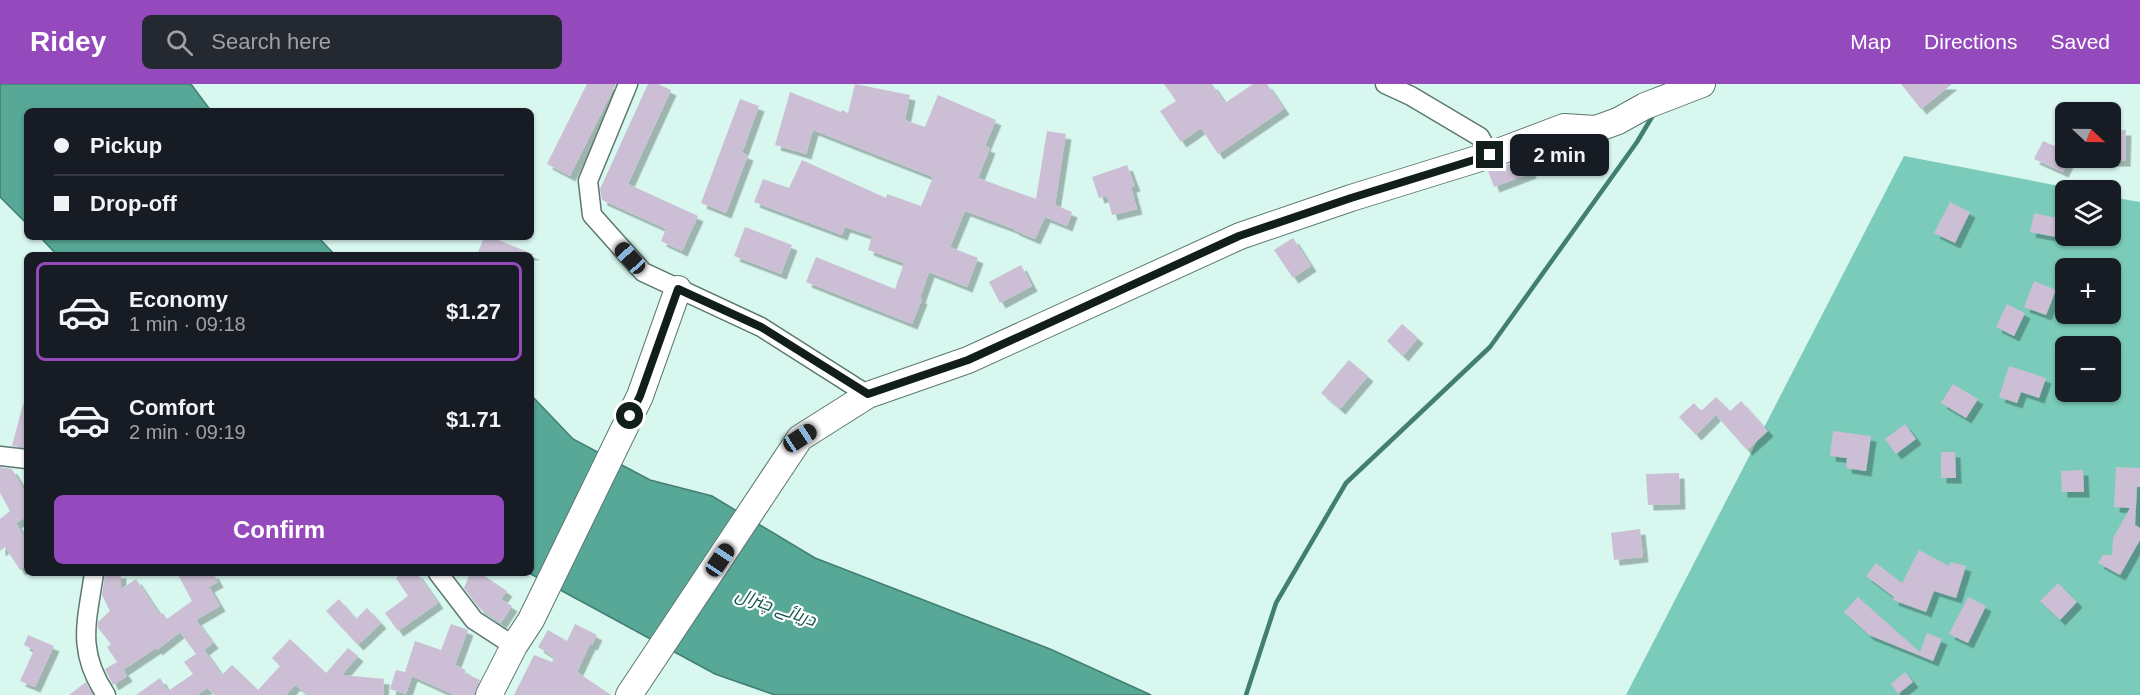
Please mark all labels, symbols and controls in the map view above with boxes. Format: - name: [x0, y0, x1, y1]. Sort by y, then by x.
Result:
- search box: [142, 15, 562, 69]
- text: Ridey: [30, 26, 106, 57]
- icon: search: [163, 26, 196, 59]
- text: Search here: [211, 29, 331, 54]
- text: Map: [1850, 30, 1891, 53]
- text: Directions: [1924, 30, 2017, 53]
- text: Saved: [2050, 30, 2110, 53]
- north arrow: [2055, 102, 2121, 168]
- map controls: [2055, 102, 2121, 402]
- text: Pickup: [90, 133, 162, 158]
- callout: 2 min: [1511, 134, 1610, 176]
- route end: [1476, 141, 1503, 168]
- text: 2 min: [1533, 144, 1586, 166]
- button: layers: [2055, 180, 2121, 246]
- text: Drop-off: [90, 191, 177, 216]
- car: [611, 239, 649, 277]
- button: +: [2055, 258, 2121, 324]
- icon: car: [57, 285, 111, 339]
- text: Economy: [129, 287, 228, 312]
- text: $1.27: [446, 299, 501, 324]
- text: 1 min · 09:18: [129, 313, 246, 335]
- button: −: [2055, 336, 2121, 402]
- icon: car: [57, 393, 111, 447]
- text: Comfort: [129, 395, 215, 420]
- route start: [616, 402, 643, 429]
- text: $1.71: [446, 407, 501, 432]
- text: 2 min · 09:19: [129, 421, 246, 443]
- car: [780, 421, 820, 455]
- button: Confirm: [54, 495, 504, 564]
- car: [702, 540, 738, 580]
- water label: دریائے چترال: [733, 584, 820, 632]

